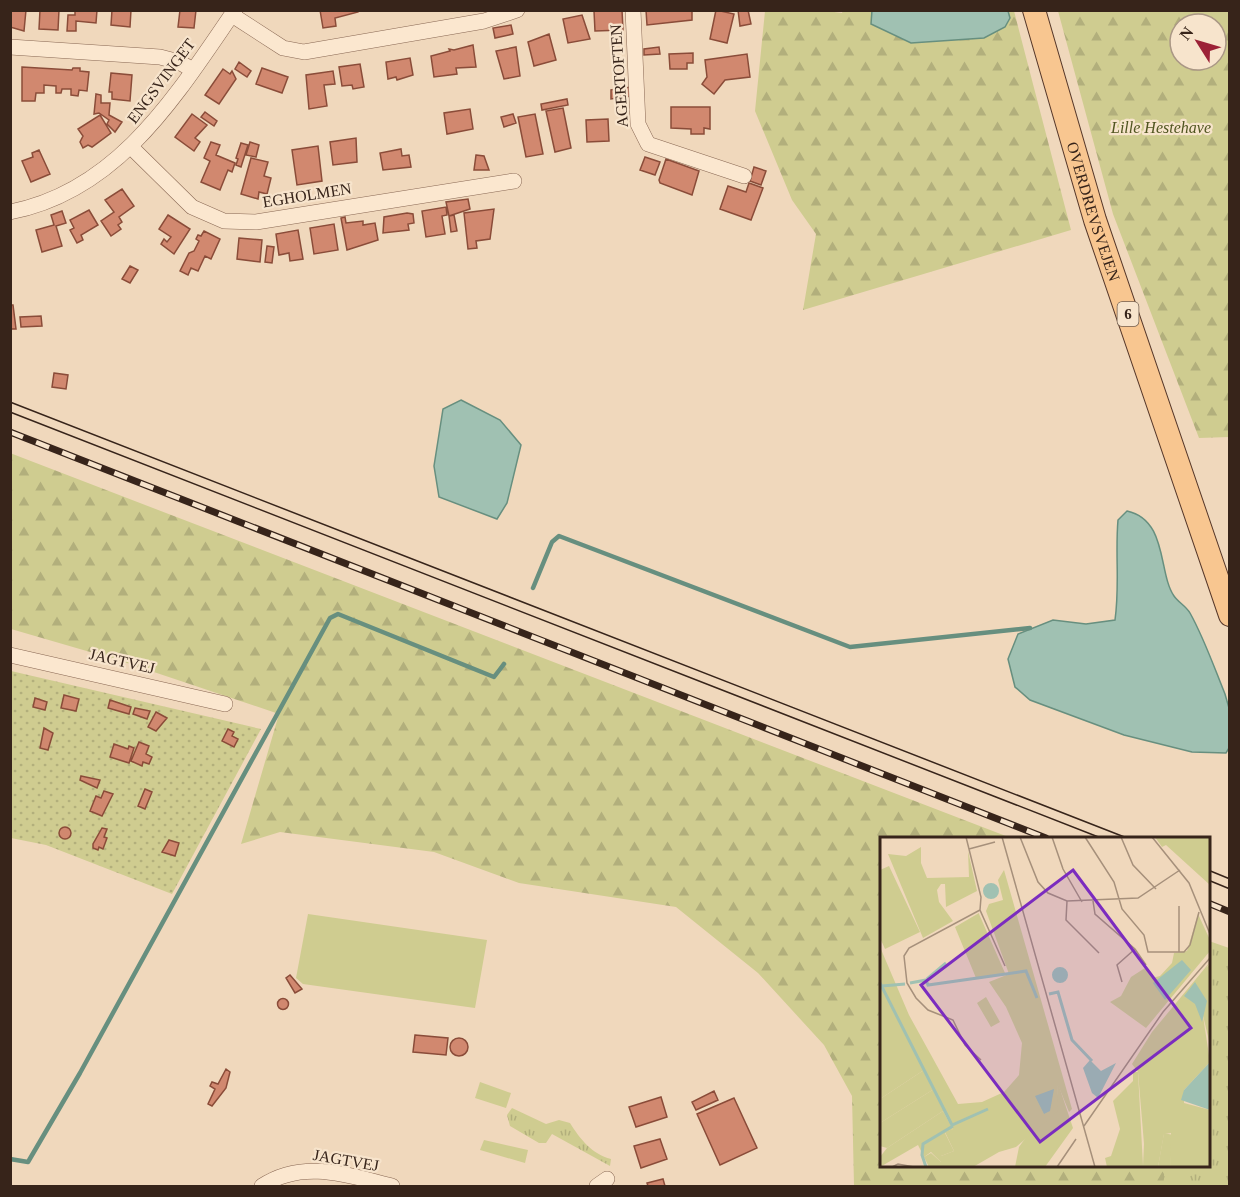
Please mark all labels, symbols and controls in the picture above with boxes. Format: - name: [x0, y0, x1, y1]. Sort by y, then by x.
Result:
- north arrow: [1168, 12, 1228, 72]
- street label: AGERTOFTEN: [607, 23, 631, 128]
- text: N: [1176, 23, 1197, 43]
- street label: ENGSVINGET: [124, 35, 198, 127]
- park label: Lille Hestehave: [1110, 119, 1211, 136]
- street label: OVERDREVSVEJEN: [1064, 140, 1124, 284]
- street label: EGHOLMEN: [261, 180, 353, 210]
- road number: 6: [1118, 302, 1138, 326]
- street label: JAGTVEJ: [88, 645, 156, 677]
- inset map: [880, 837, 1210, 1167]
- street label: JAGTVEJ: [312, 1146, 380, 1174]

